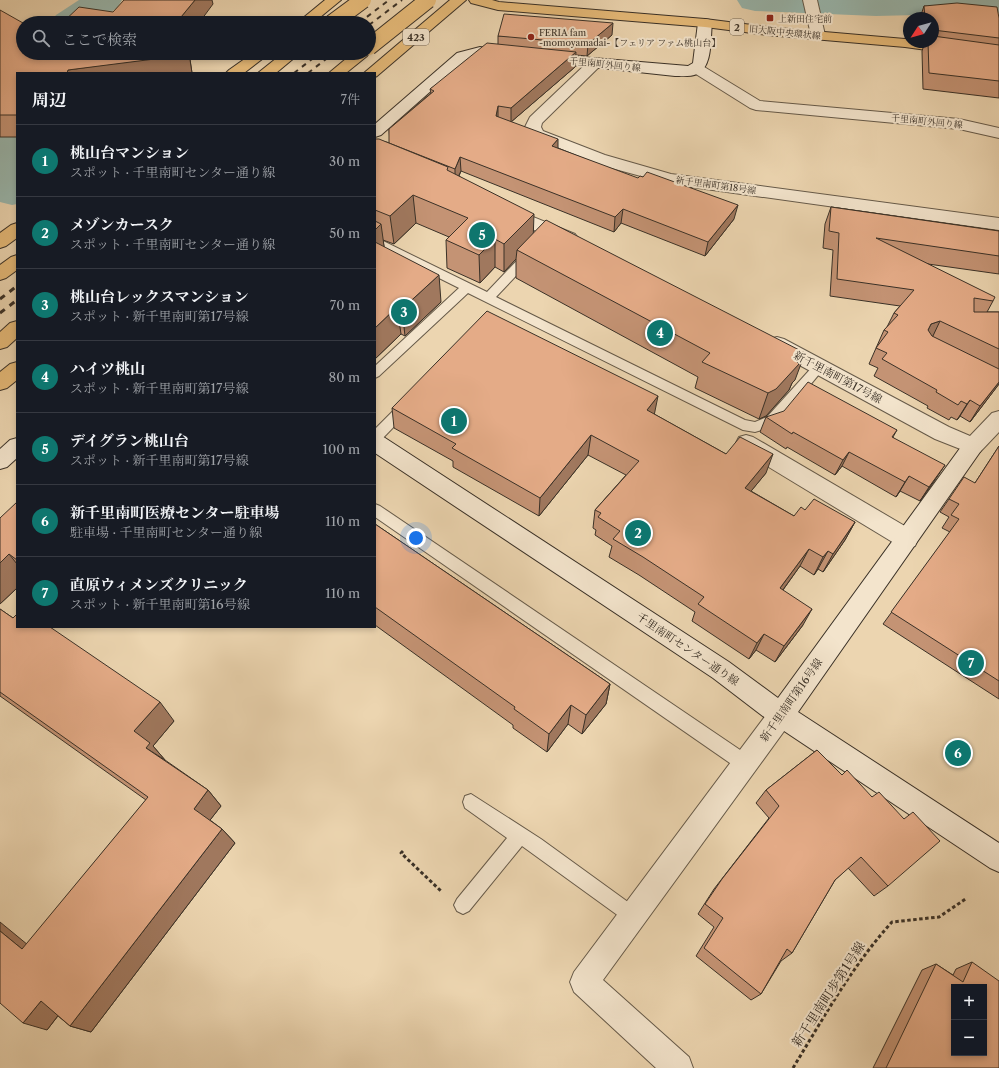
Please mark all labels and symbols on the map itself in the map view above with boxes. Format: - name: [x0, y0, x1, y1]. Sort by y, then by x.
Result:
- north arrow: [903, 12, 939, 48]
- marker: 上新田住宅前: [765, 13, 775, 23]
- place label: 上新田住宅前: [778, 13, 832, 24]
- road number: 2: [730, 19, 744, 35]
- street label: 旧大阪中央環状線: [749, 23, 821, 41]
- place label: FERIA fam -momoyamadai-【フェリア ファム桃山台】: [539, 27, 720, 48]
- road number: 423: [403, 29, 429, 45]
- marker: FERIA fam -momoyamadai-【フェリア ファム桃山台】: [526, 32, 536, 42]
- street label: 千里南町外回り線: [569, 55, 641, 73]
- street label: 千里南町外回り線: [891, 112, 963, 130]
- street label: 新千里南町第18号線: [675, 174, 757, 196]
- pin: 5: [469, 220, 495, 250]
- pin: 3: [391, 297, 417, 327]
- pin: 4: [647, 318, 673, 348]
- street label: 新千里南町第17号線: [791, 348, 885, 406]
- pin: 1: [441, 406, 467, 436]
- pin: 2: [625, 518, 651, 548]
- your location: [406, 528, 426, 548]
- street label: 千里南町センター通り線: [634, 609, 742, 689]
- pin: 7: [958, 648, 984, 678]
- street label: 新千里南町第16号線: [757, 655, 825, 745]
- pin: 6: [945, 738, 971, 768]
- street label: 新千里南町歩第1号線: [788, 938, 868, 1050]

